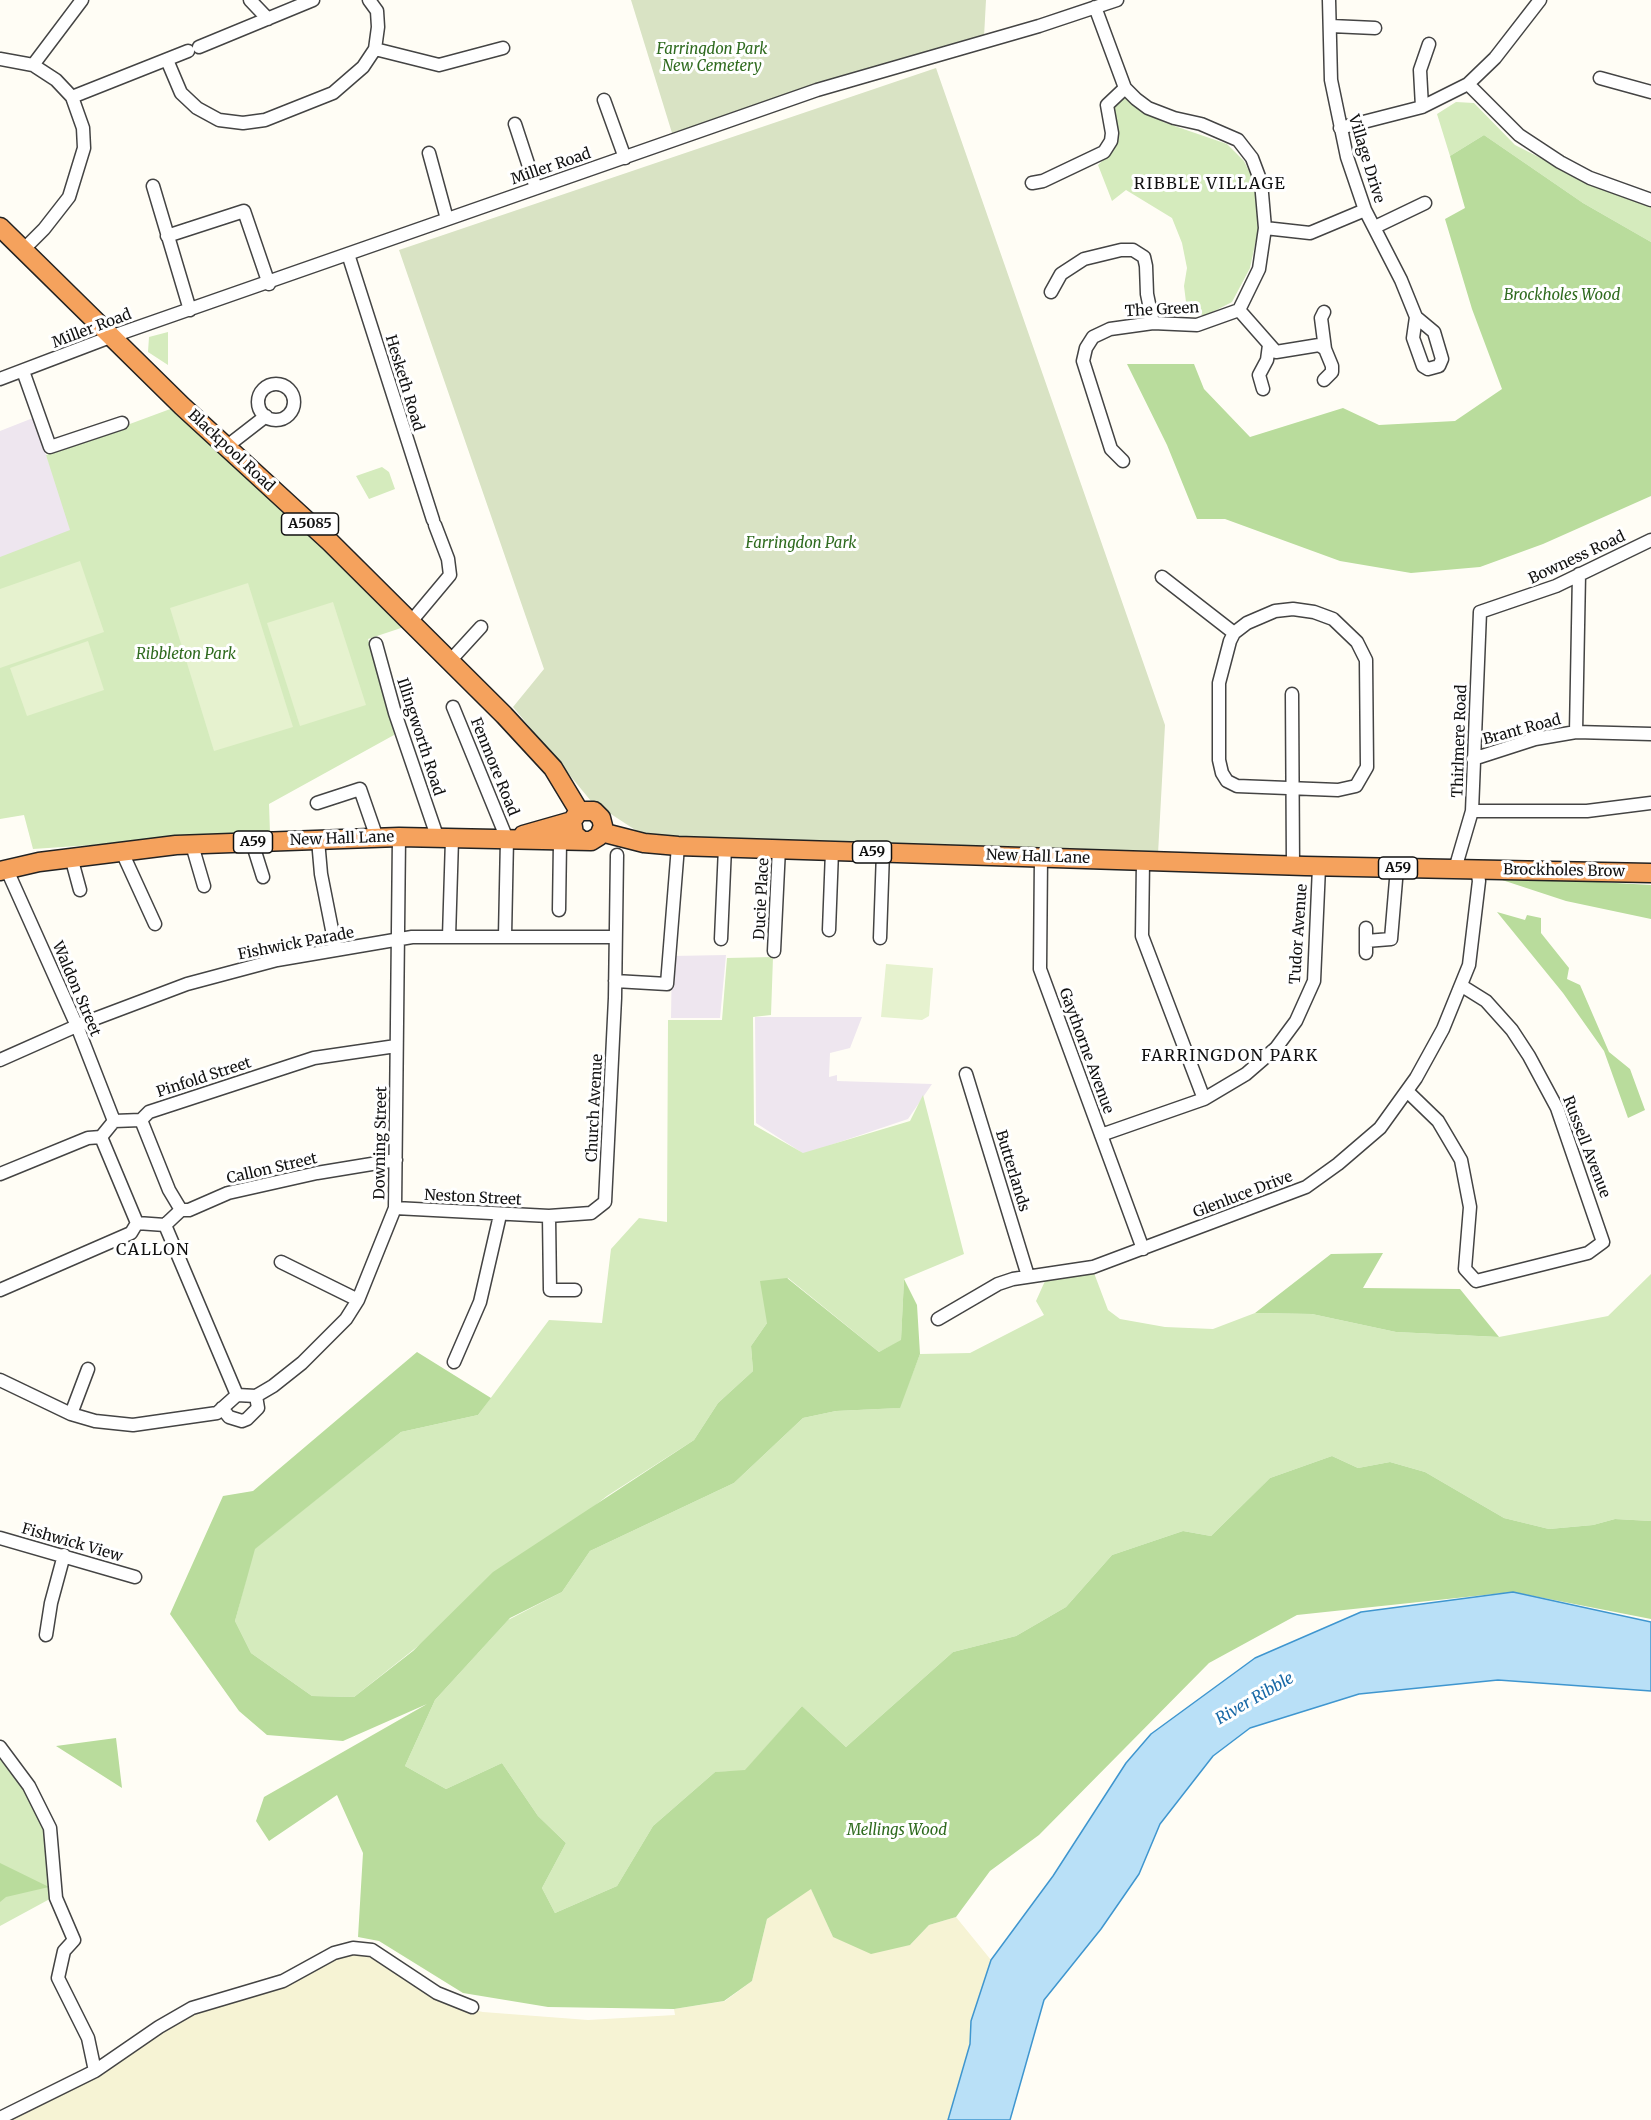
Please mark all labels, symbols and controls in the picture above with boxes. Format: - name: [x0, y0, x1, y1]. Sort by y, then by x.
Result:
- park label: Farringdon Park New Cemetery: [657, 41, 767, 76]
- street label: Village Drive: [1344, 113, 1388, 205]
- street label: Miller Road: [509, 145, 593, 189]
- district label: RIBBLE VILLAGE: [1134, 174, 1286, 194]
- park label: Brockholes Wood: [1504, 287, 1620, 305]
- street label: The Green: [1124, 299, 1200, 321]
- street label: Miller Road: [50, 306, 134, 352]
- street label: Hesketh Road: [381, 333, 427, 433]
- street label: Blackpool Road: [184, 406, 278, 496]
- road number: A5085: [282, 513, 338, 535]
- street label: Bowness Road: [1526, 528, 1628, 588]
- park label: Farringdon Park: [746, 535, 856, 553]
- park label: Ribbleton Park: [136, 646, 236, 664]
- street label: Illingworth Road: [392, 676, 448, 798]
- street label: Thirlmere Road: [1449, 684, 1471, 798]
- street label: Brant Road: [1481, 711, 1563, 749]
- street label: Fenmore Road: [466, 715, 522, 819]
- street label: New Hall Lane: [290, 828, 394, 850]
- road number: A59: [234, 831, 272, 853]
- road number: A59: [852, 841, 892, 863]
- street label: New Hall Lane: [986, 846, 1090, 868]
- road number: A59: [1378, 857, 1418, 879]
- street label: Ducie Place: [751, 858, 773, 940]
- street label: Brockholes Brow: [1503, 861, 1625, 881]
- street label: Tudor Avenue: [1287, 883, 1311, 985]
- street label: Fishwick Parade: [236, 924, 356, 964]
- street label: Waldon Street: [48, 939, 104, 1039]
- street label: Gaythorne Avenue: [1055, 986, 1117, 1116]
- district label: FARRINGDON PARK: [1141, 1046, 1319, 1066]
- street label: Church Avenue: [583, 1053, 607, 1163]
- street label: Pinfold Street: [154, 1054, 254, 1102]
- street label: Downing Street: [371, 1086, 391, 1200]
- street label: Russell Avenue: [1558, 1094, 1614, 1200]
- street label: Butterlands: [991, 1128, 1033, 1214]
- street label: Callon Street: [225, 1150, 319, 1188]
- street label: Glenluce Drive: [1191, 1168, 1295, 1222]
- street label: Neston Street: [424, 1186, 522, 1210]
- district label: CALLON: [116, 1240, 190, 1260]
- street label: Fishwick View: [20, 1520, 124, 1566]
- water label: River Ribble: [1213, 1669, 1297, 1729]
- park label: Mellings Wood: [847, 1822, 947, 1840]

